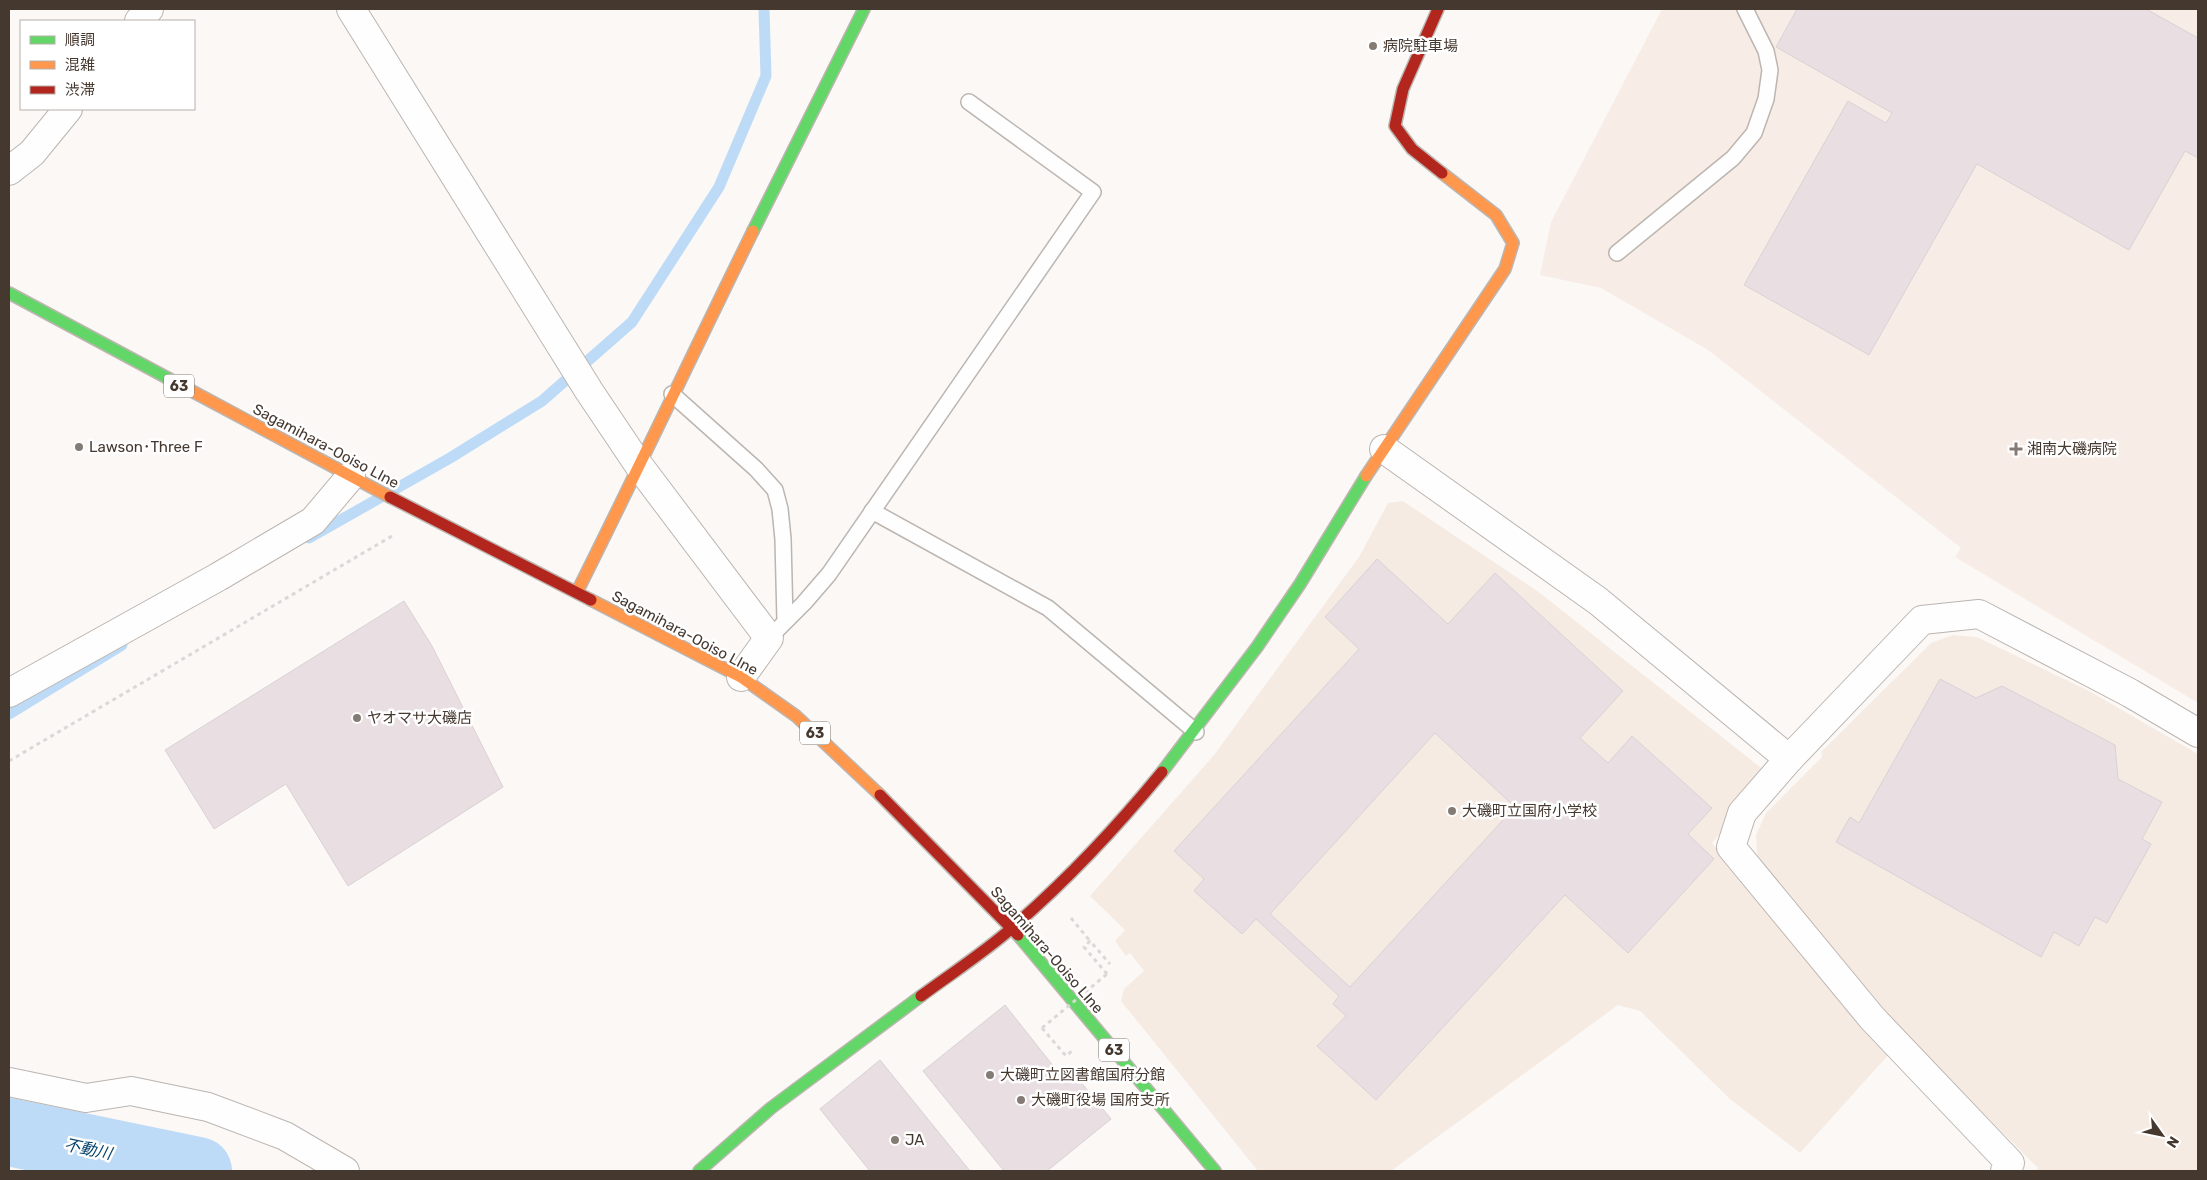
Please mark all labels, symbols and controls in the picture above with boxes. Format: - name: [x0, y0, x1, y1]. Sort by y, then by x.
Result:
- legend: [20, 20, 195, 110]
- text: 順調: [65, 31, 95, 49]
- place label: 病院駐車場: [1383, 37, 1458, 55]
- marker: 病院駐車場: [1367, 40, 1379, 52]
- text: 混雑: [65, 56, 95, 74]
- text: 渋滞: [65, 81, 95, 99]
- road number: 63: [164, 374, 194, 398]
- street label: Sagamihara-Ooiso LIne: [250, 400, 402, 492]
- place label: Lawson･Three F: [89, 438, 203, 456]
- place label: 湘南大磯病院: [2027, 440, 2117, 458]
- marker: Lawson･Three F: [73, 441, 85, 453]
- marker: 湘南大磯病院: [2009, 442, 2023, 456]
- street label: Sagamihara-Ooiso LIne: [609, 587, 761, 679]
- place label: ヤオマサ大磯店: [367, 709, 472, 727]
- marker: ヤオマサ大磯店: [351, 712, 363, 724]
- road number: 63: [800, 721, 830, 744]
- place label: 大磯町立国府小学校: [1462, 802, 1597, 820]
- marker: 大磯町立国府小学校: [1446, 805, 1458, 817]
- street label: Sagamihara-Ooiso LIne: [987, 883, 1107, 1017]
- road number: 63: [1099, 1038, 1129, 1062]
- place label: 大磯町立図書館国府分館: [1000, 1066, 1165, 1084]
- marker: 大磯町立図書館国府分館: [984, 1069, 996, 1081]
- place label: 大磯町役場 国府支所: [1031, 1091, 1170, 1109]
- marker: 大磯町役場 国府支所: [1015, 1094, 1027, 1106]
- north arrow: [2137, 1110, 2187, 1160]
- place label: JA: [905, 1131, 924, 1149]
- text: N: [2163, 1133, 2182, 1151]
- marker: JA: [889, 1134, 901, 1146]
- water label: 不動川: [63, 1135, 115, 1164]

